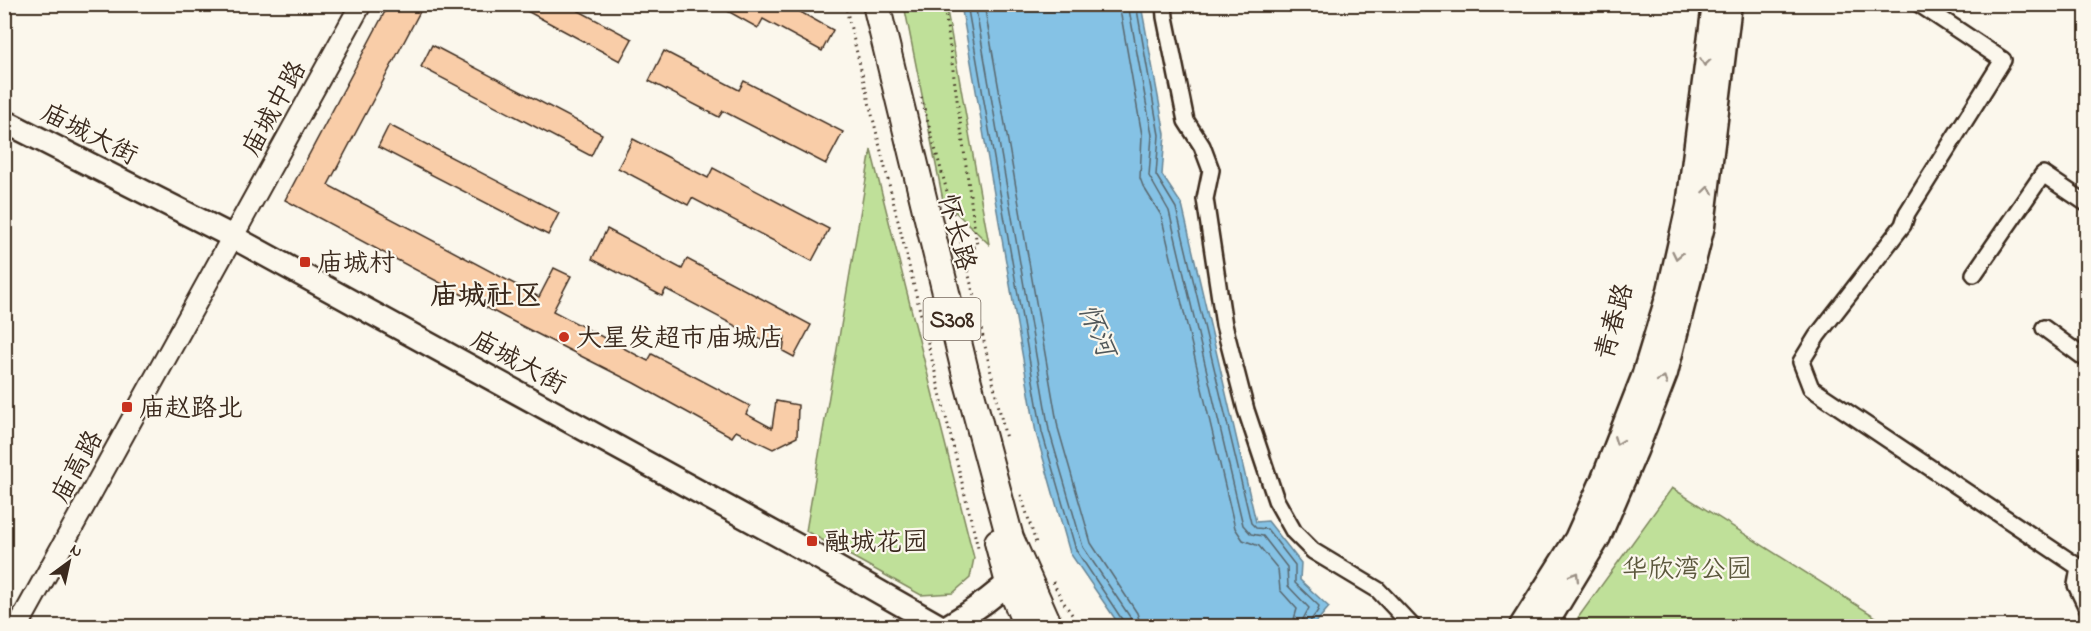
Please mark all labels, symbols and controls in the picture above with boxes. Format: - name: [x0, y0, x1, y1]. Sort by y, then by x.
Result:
- street label: 庙城中路: [234, 55, 317, 164]
- one-way arrow: [1700, 58, 1712, 67]
- street label: 庙城大街: [34, 95, 144, 176]
- one-way arrow: [1701, 185, 1713, 195]
- street label: 怀长路: [927, 190, 984, 275]
- place label: 庙城村: [317, 246, 395, 284]
- one-way arrow: [1671, 250, 1684, 260]
- marker: 庙城村: [298, 255, 312, 269]
- district label: 庙城社区: [430, 277, 542, 318]
- street label: 青春路: [1587, 279, 1645, 365]
- road number: S308: [924, 298, 980, 340]
- water label: 怀河: [1067, 299, 1125, 367]
- place label: 大星发超市庙城店: [576, 321, 784, 359]
- street label: 庙城大街: [463, 322, 572, 405]
- marker: 大星发超市庙城店: [557, 330, 571, 344]
- one-way arrow: [1656, 375, 1669, 385]
- place label: 庙赵路北: [139, 391, 243, 429]
- marker: 庙赵路北: [120, 400, 134, 414]
- street label: 庙高路: [43, 424, 114, 511]
- one-way arrow: [1613, 434, 1625, 445]
- place label: 融城花园: [824, 525, 928, 563]
- north arrow: [39, 532, 99, 592]
- marker: 融城花园: [805, 534, 819, 548]
- text: N: [65, 538, 87, 564]
- park label: 华欣湾公园: [1622, 552, 1752, 590]
- one-way arrow: [1568, 572, 1580, 582]

